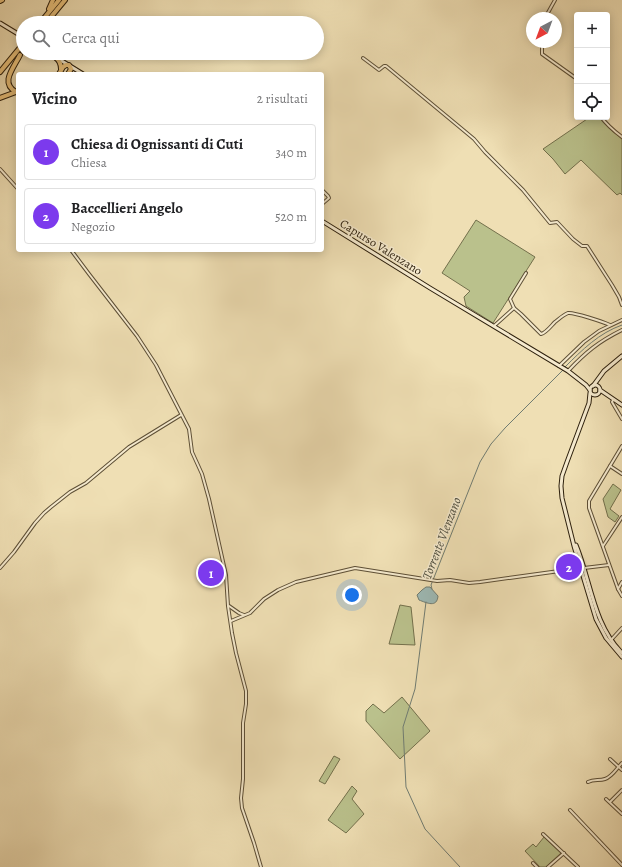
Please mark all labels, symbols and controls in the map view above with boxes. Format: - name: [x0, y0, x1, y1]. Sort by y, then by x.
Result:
- north arrow: [526, 12, 562, 48]
- map controls: [574, 12, 610, 120]
- button: +: [574, 12, 610, 48]
- search box: [16, 16, 324, 60]
- icon: search: [30, 27, 52, 49]
- text: Cerca qui: [62, 28, 120, 48]
- button: −: [574, 48, 610, 84]
- button: locate: [574, 84, 610, 120]
- text: Vicino: [32, 87, 77, 110]
- text: 2 risultati: [257, 90, 308, 107]
- text: Chiesa di Ognissanti di Cuti: [71, 134, 243, 154]
- text: 1: [44, 144, 48, 161]
- text: 340 m: [275, 144, 307, 161]
- text: Chiesa: [71, 154, 107, 171]
- text: Baccellieri Angelo: [71, 198, 183, 218]
- text: 2: [43, 208, 49, 225]
- text: 520 m: [275, 208, 307, 225]
- street label: Capurso Valenzano: [337, 215, 425, 279]
- text: Negozio: [71, 218, 115, 235]
- water label: Torrente Vlenzano: [418, 495, 465, 582]
- pin: 2: [556, 552, 582, 582]
- pin: 1: [198, 558, 224, 588]
- your location: [342, 585, 362, 605]

